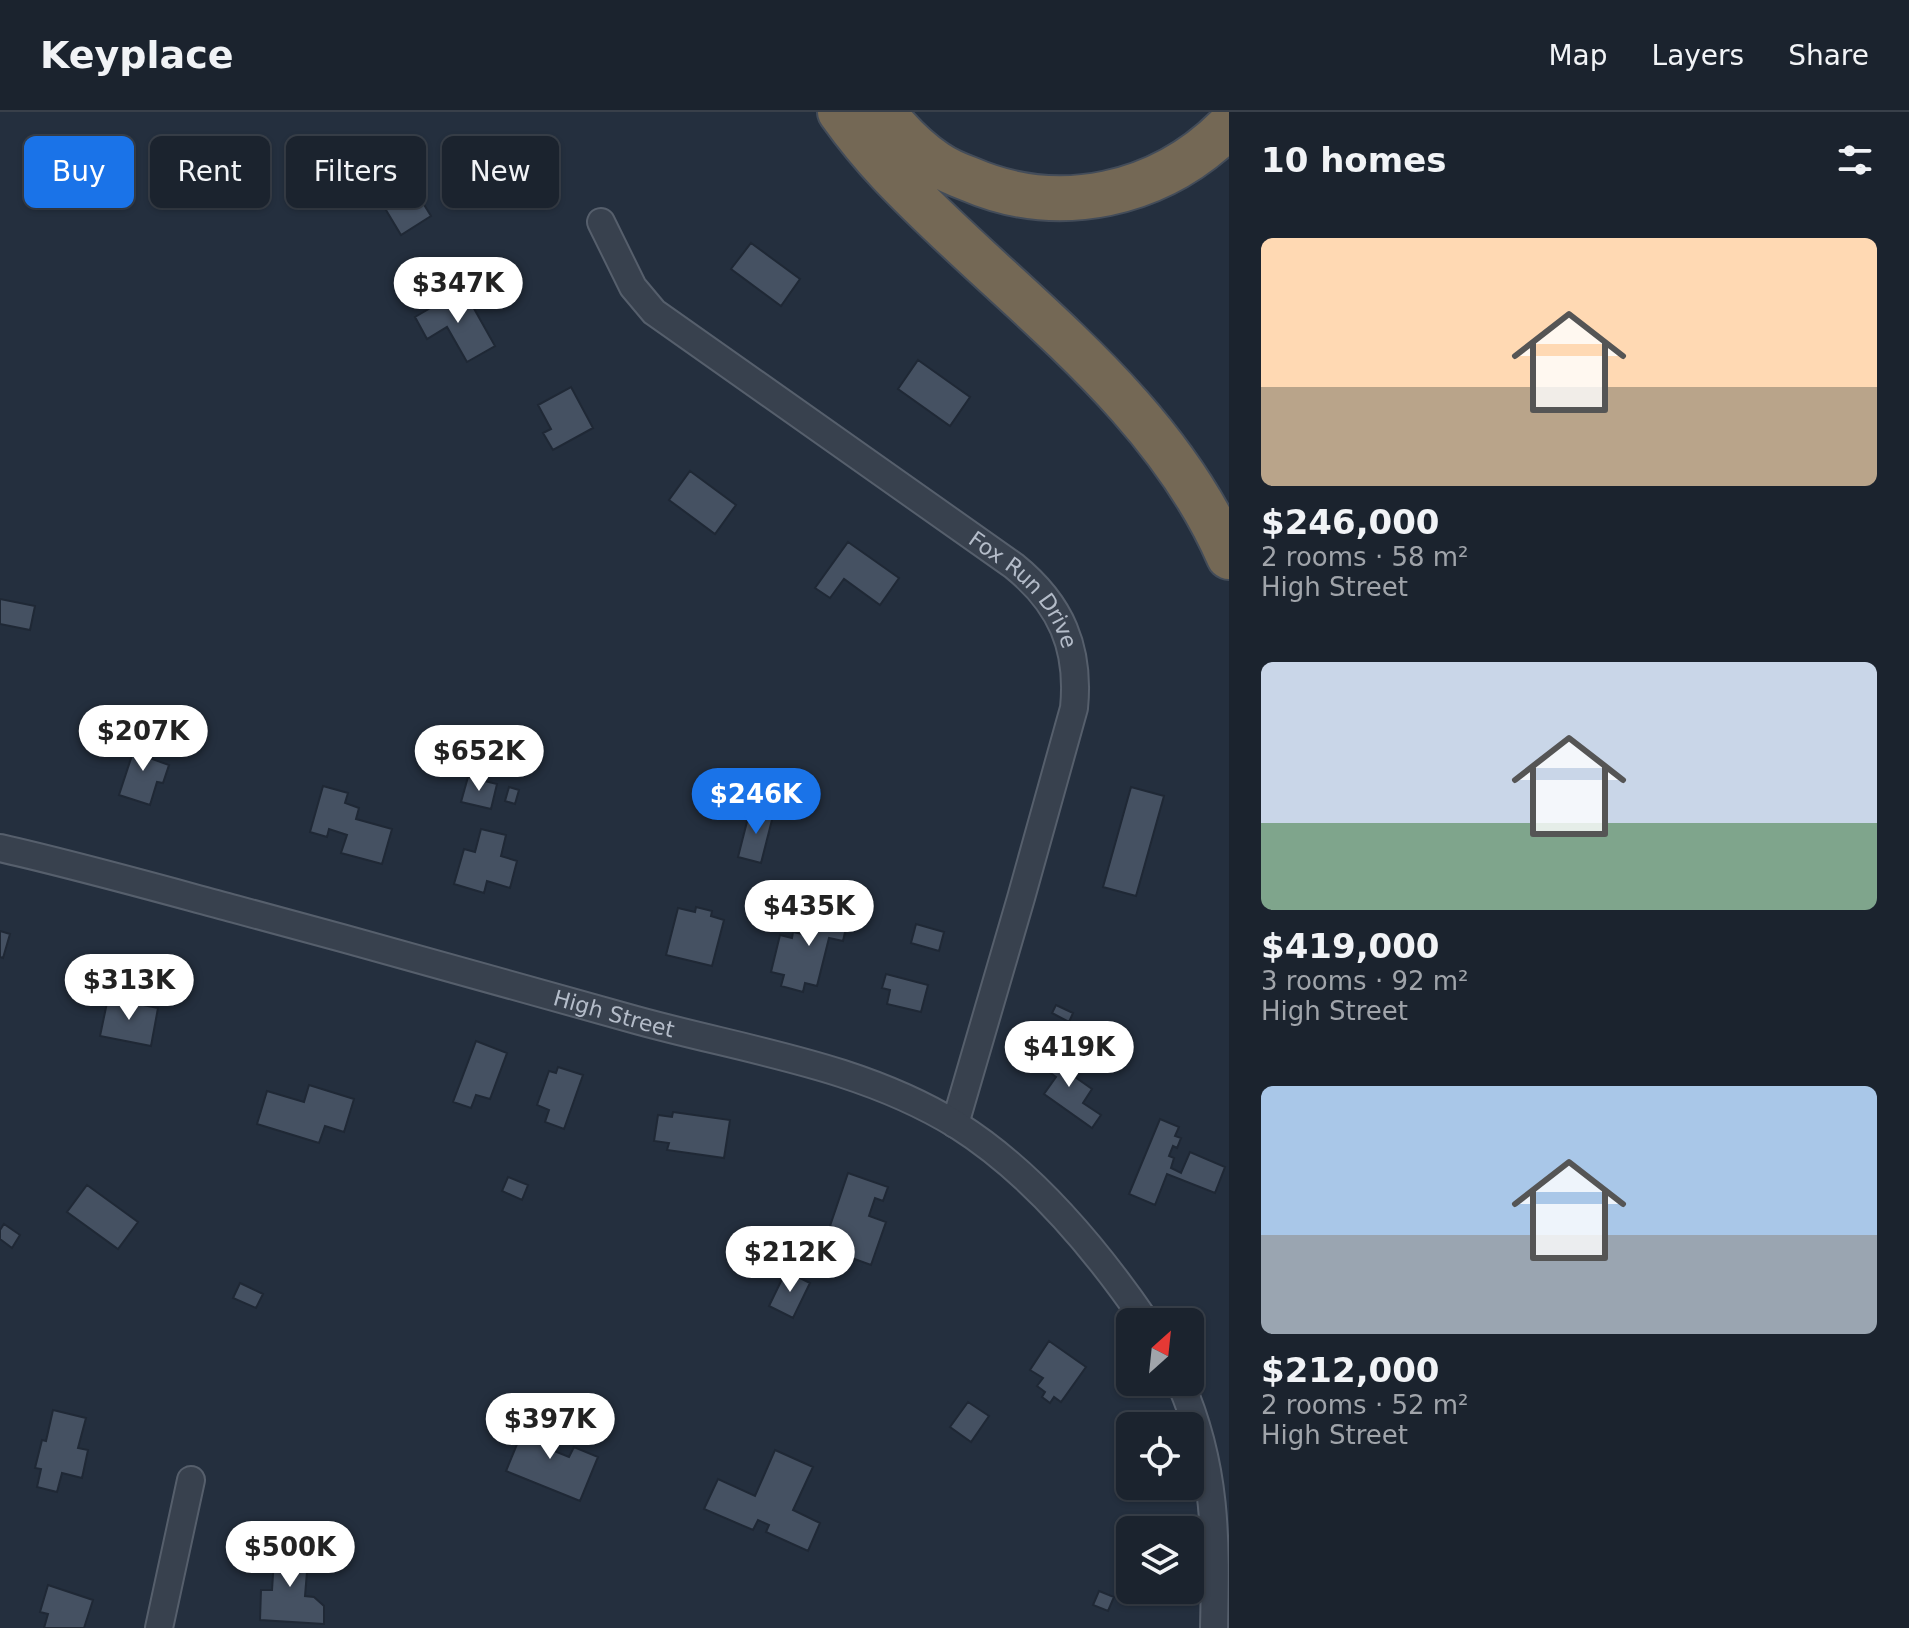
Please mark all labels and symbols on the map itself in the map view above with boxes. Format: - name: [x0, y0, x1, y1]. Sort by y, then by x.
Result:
- pin: $347K: [402, 257, 514, 325]
- street label: Fox Run Drive: [964, 526, 1082, 651]
- pin: $207K: [87, 705, 199, 773]
- pin: $652K: [423, 725, 535, 793]
- pin: $246K: [700, 768, 812, 836]
- pin: $435K: [753, 880, 865, 948]
- pin: $313K: [73, 954, 185, 1022]
- street label: High Street: [551, 985, 677, 1043]
- pin: $419K: [1013, 1021, 1125, 1089]
- pin: $212K: [734, 1226, 846, 1294]
- north arrow: [1116, 1308, 1204, 1396]
- pin: $397K: [494, 1393, 606, 1461]
- pin: $500K: [234, 1521, 346, 1589]

